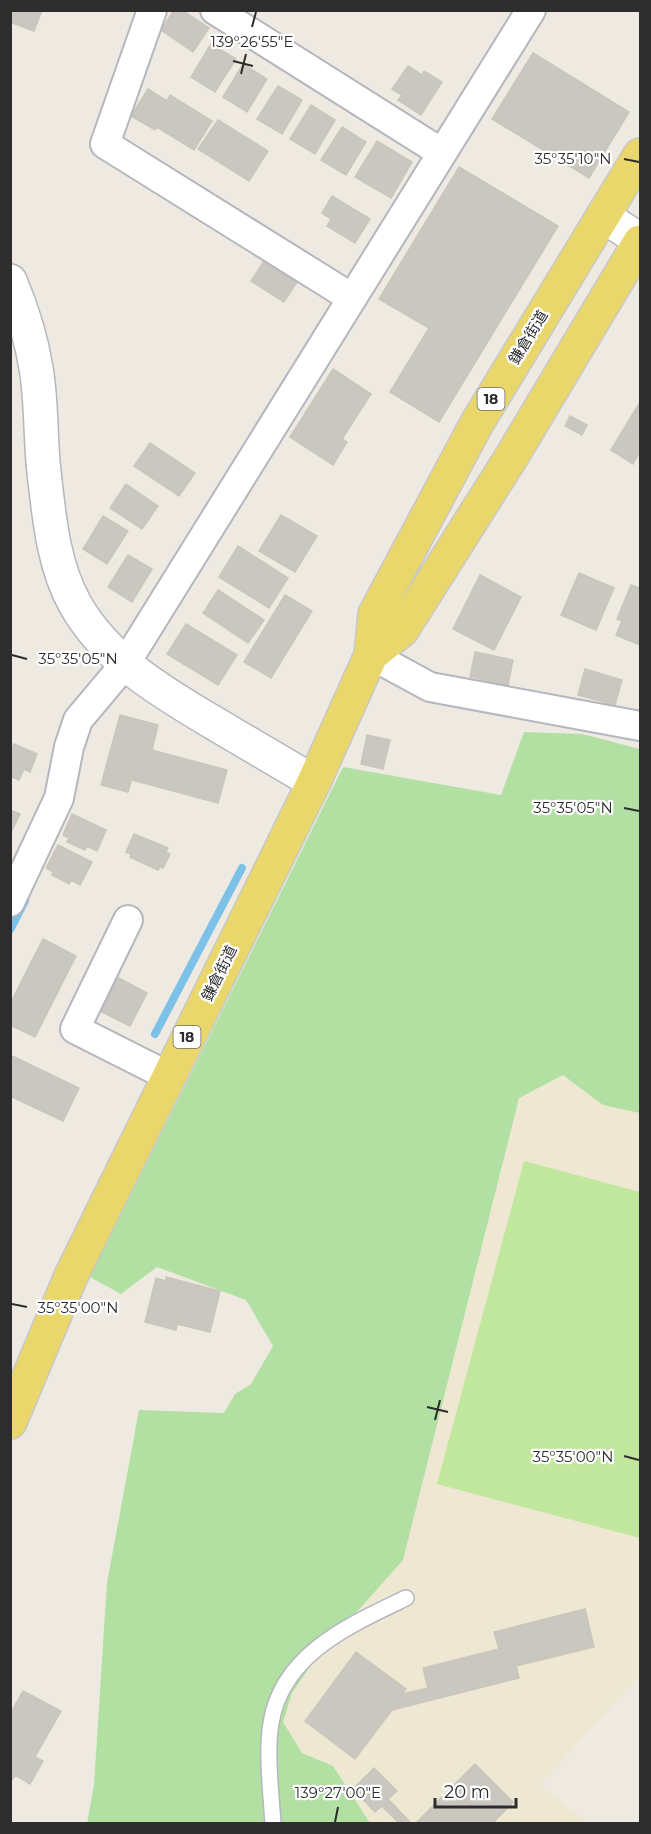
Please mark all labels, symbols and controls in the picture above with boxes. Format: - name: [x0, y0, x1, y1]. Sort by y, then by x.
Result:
- text: 139°26'55"E: [211, 32, 293, 51]
- text: 35°35'10"N: [535, 149, 611, 168]
- street label: 鎌倉街道: [504, 306, 552, 368]
- road number: 18: [478, 388, 504, 410]
- text: 35°35'05"N: [38, 649, 118, 668]
- text: 35°35'05"N: [533, 798, 613, 817]
- street label: 鎌倉街道: [197, 942, 241, 1004]
- road number: 18: [174, 1026, 201, 1048]
- text: 35°35'00"N: [38, 1298, 118, 1317]
- text: 35°35'00"N: [533, 1447, 613, 1466]
- scale bar: [435, 1771, 516, 1809]
- text: 20 m: [444, 1781, 490, 1803]
- text: 139°27'00"E: [295, 1783, 381, 1802]

